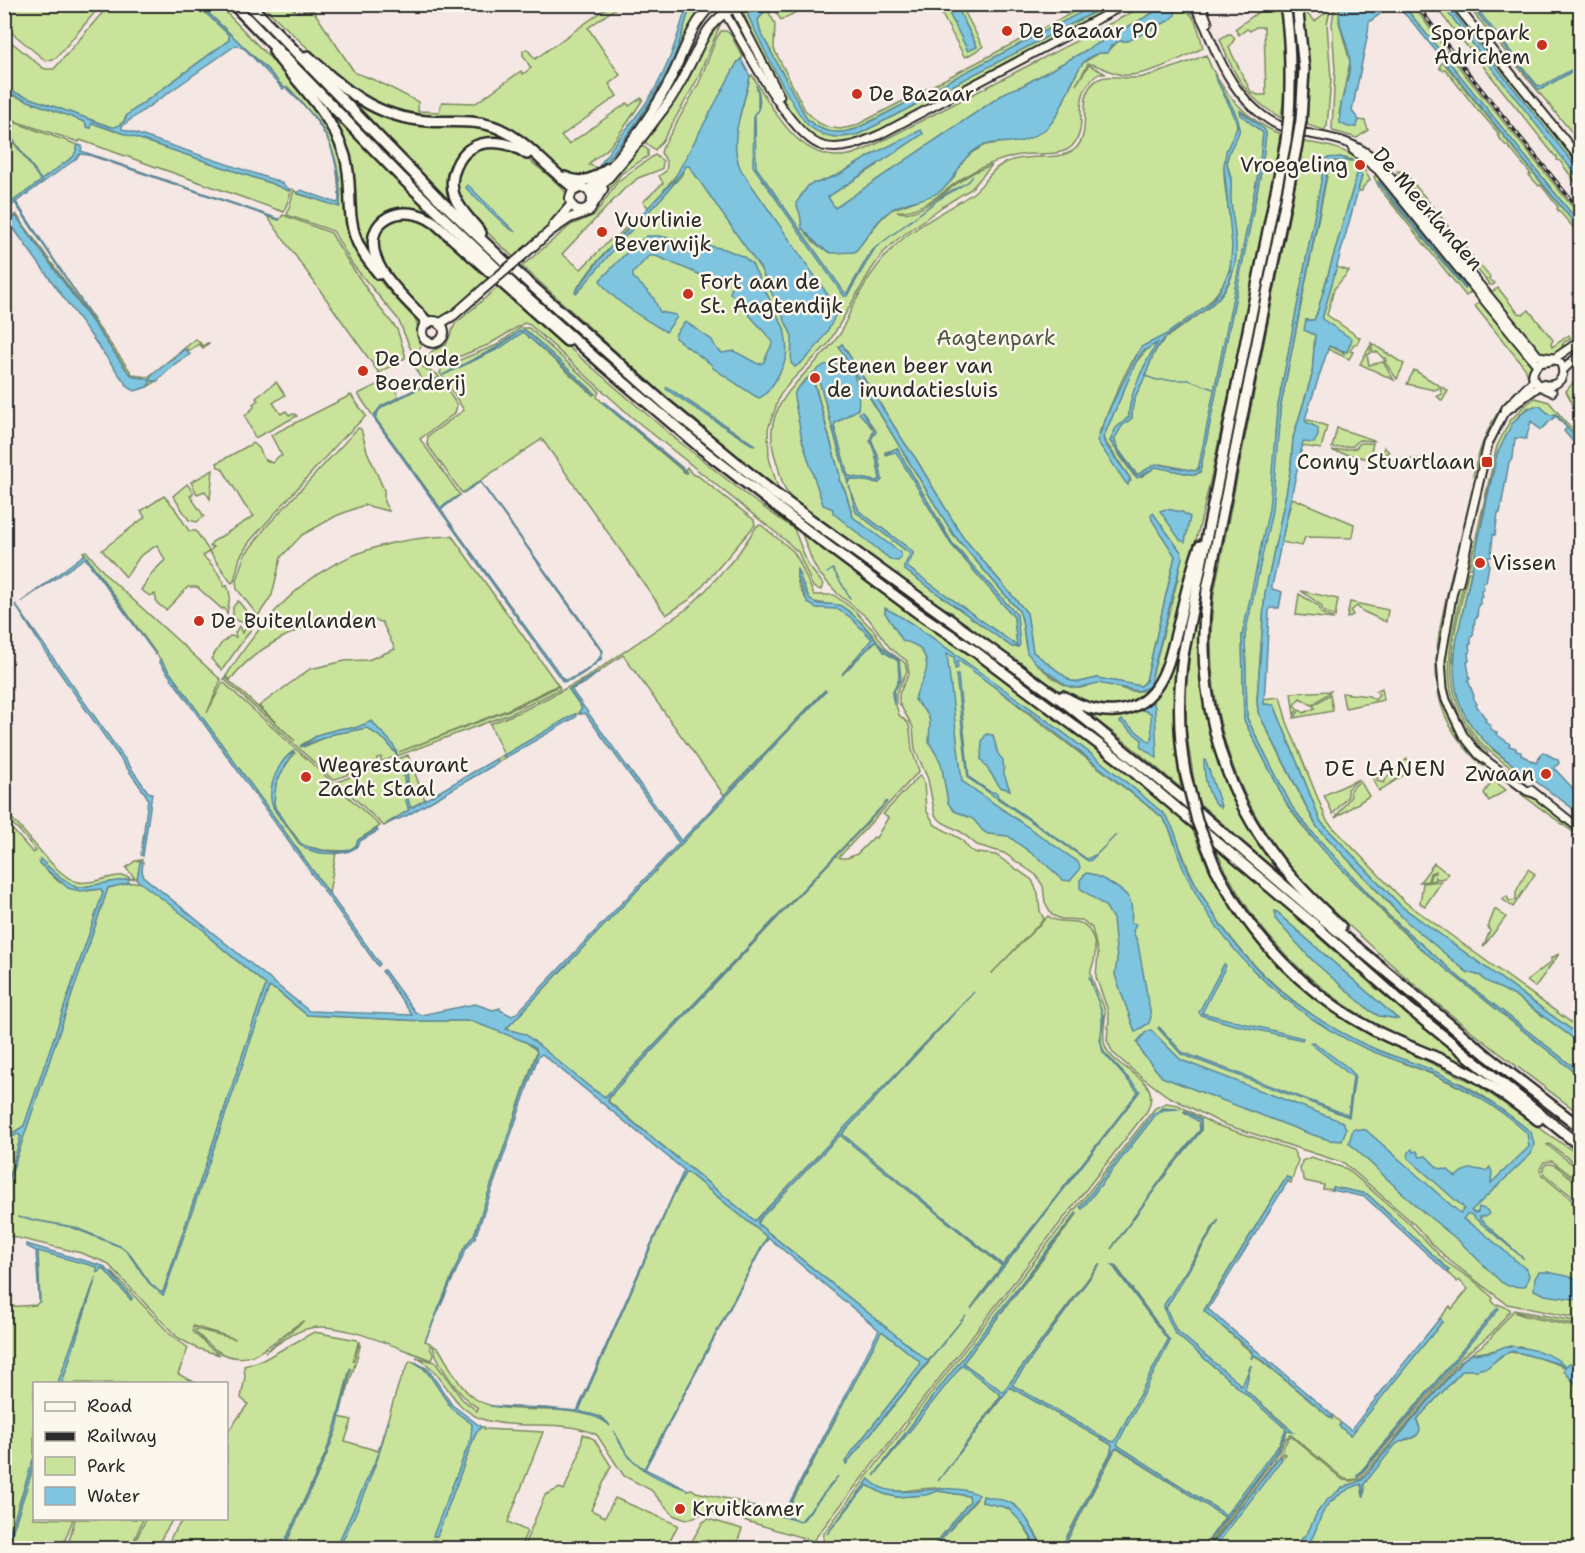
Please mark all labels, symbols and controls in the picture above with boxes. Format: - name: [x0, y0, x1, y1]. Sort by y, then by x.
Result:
- place label: De Bazaar P0: [1019, 17, 1158, 45]
- place label: Sportpark Adrichem: [1430, 19, 1530, 71]
- marker: De Bazaar P0: [1000, 24, 1014, 38]
- marker: Sportpark Adrichem: [1535, 38, 1549, 52]
- place label: De Bazaar: [869, 80, 975, 108]
- marker: De Bazaar: [850, 87, 864, 101]
- street label: De Meerlanden: [1367, 141, 1490, 277]
- place label: Vroegeling: [1240, 151, 1348, 179]
- marker: Vroegeling: [1353, 158, 1367, 172]
- place label: Vuurlinie Beverwijk: [614, 206, 711, 258]
- marker: Vuurlinie Beverwijk: [595, 225, 609, 239]
- place label: Fort aan de St. Aagtendijk: [700, 268, 843, 320]
- marker: Fort aan de St. Aagtendijk: [681, 287, 695, 301]
- park label: Aagtenpark: [936, 324, 1056, 352]
- place label: De Oude Boerderij: [375, 345, 466, 397]
- place label: Stenen beer van de inundatiesluis: [827, 352, 998, 404]
- marker: De Oude Boerderij: [356, 364, 370, 378]
- marker: Stenen beer van de inundatiesluis: [808, 371, 822, 385]
- place label: Conny Stuartlaan: [1297, 448, 1475, 476]
- marker: Conny Stuartlaan: [1480, 455, 1494, 469]
- place label: Vissen: [1492, 549, 1556, 577]
- marker: Vissen: [1473, 556, 1487, 570]
- place label: De Buitenlanden: [211, 607, 377, 635]
- marker: De Buitenlanden: [192, 614, 206, 628]
- place label: Wegrestaurant Zacht Staal: [318, 751, 469, 803]
- district label: DE LANEN: [1325, 754, 1447, 783]
- place label: Zwaan: [1465, 760, 1534, 788]
- marker: Zwaan: [1539, 767, 1553, 781]
- marker: Wegrestaurant Zacht Staal: [299, 770, 313, 784]
- legend: [33, 1382, 228, 1520]
- text: Road: [87, 1394, 132, 1418]
- text: Railway: [87, 1424, 157, 1448]
- text: Park: [87, 1454, 126, 1478]
- text: Water: [87, 1484, 140, 1508]
- place label: Kruitkamer: [692, 1495, 805, 1523]
- marker: Kruitkamer: [673, 1502, 687, 1516]

